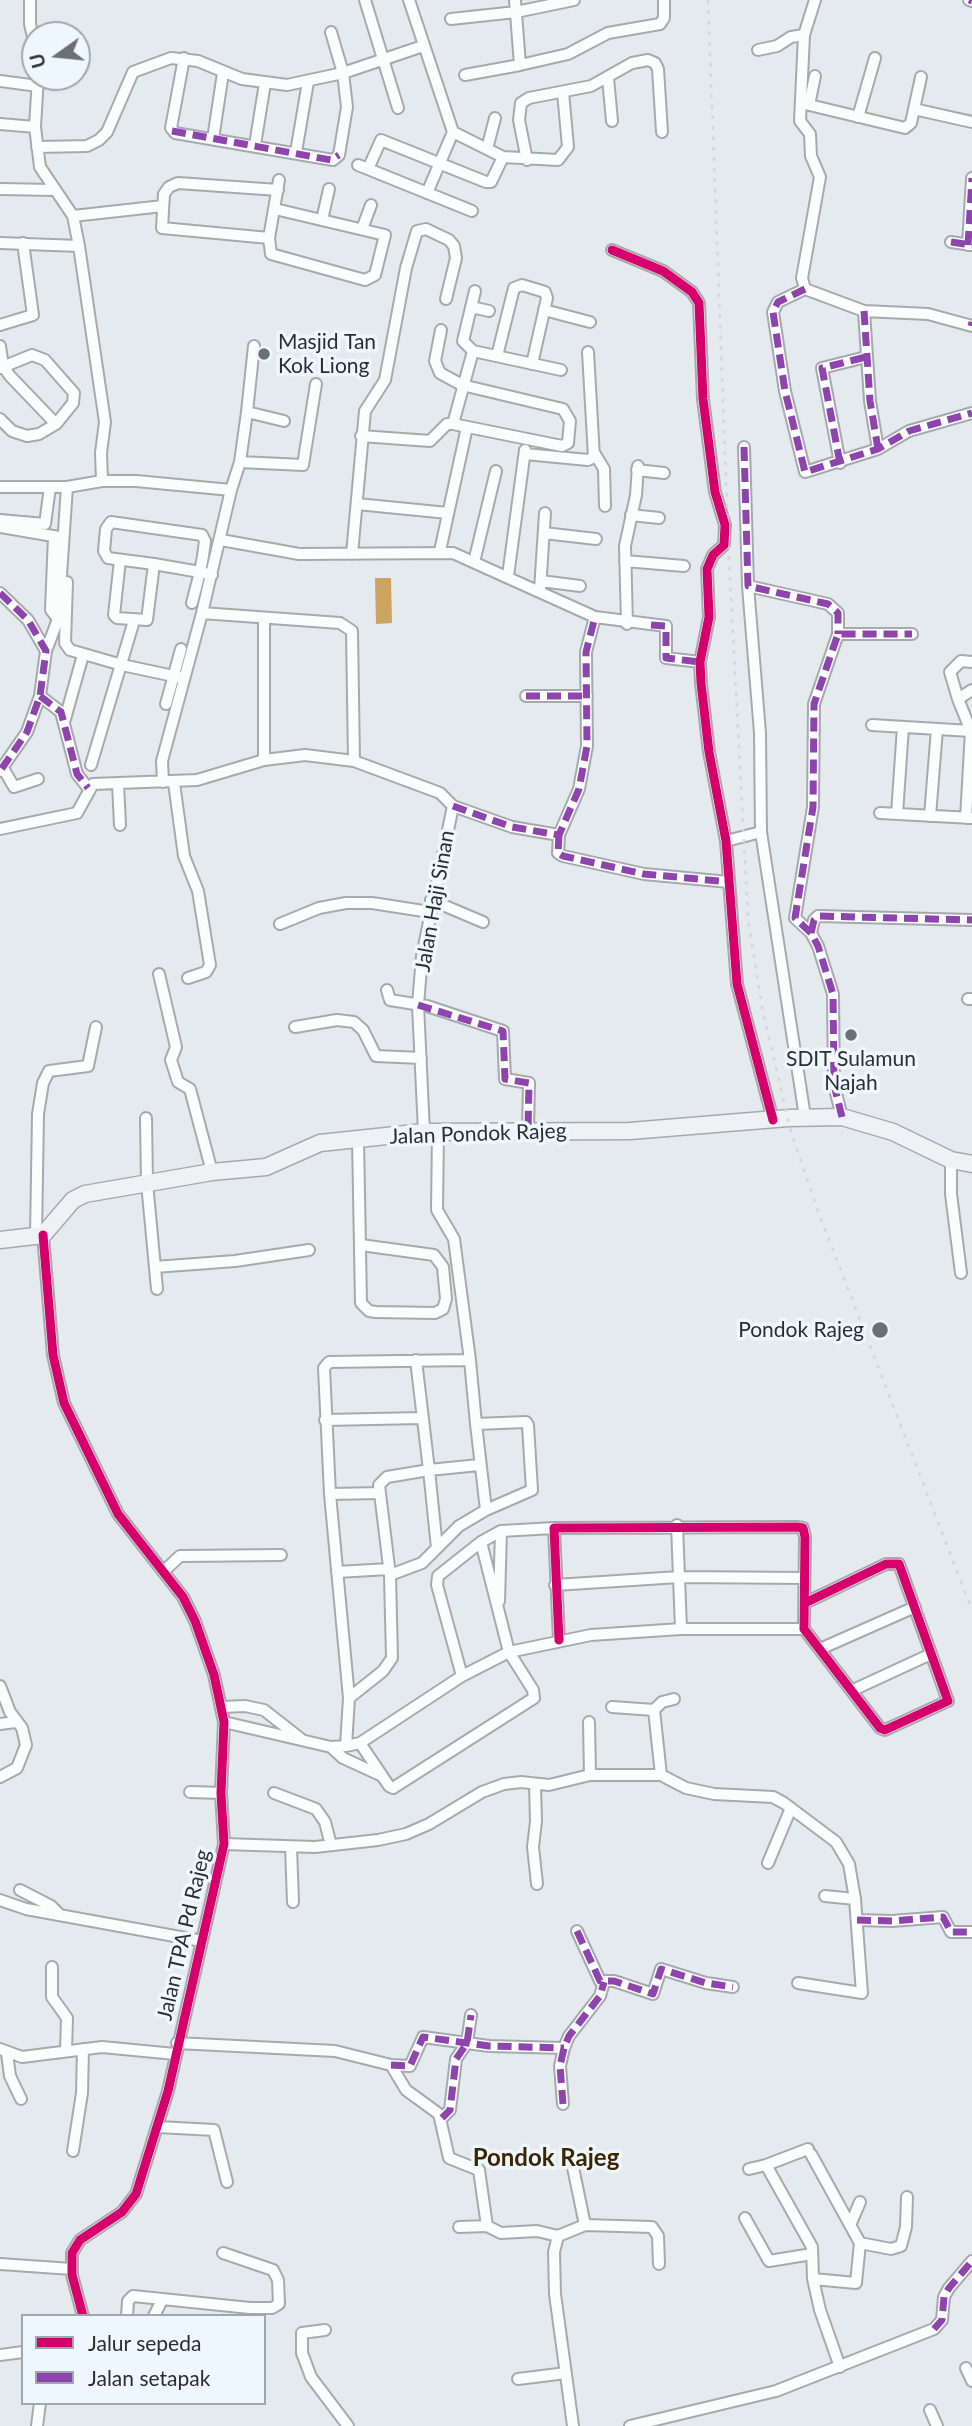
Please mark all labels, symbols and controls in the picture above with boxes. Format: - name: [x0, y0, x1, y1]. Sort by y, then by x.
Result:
- north arrow: [21, 21, 91, 91]
- text: U: [24, 51, 50, 71]
- place label: Masjid Tan Kok Liong: [278, 329, 376, 379]
- marker: Masjid Tan Kok Liong: [256, 346, 272, 362]
- street label: Jalan Haji Sinan: [410, 828, 460, 974]
- marker: SDIT Sulamun Najah: [843, 1027, 859, 1043]
- place label: SDIT Sulamun Najah: [786, 1046, 916, 1096]
- street label: Jalan Pondok Rajeg: [389, 1118, 567, 1150]
- place label: Pondok Rajeg: [738, 1317, 864, 1343]
- marker: Pondok Rajeg: [870, 1320, 890, 1340]
- street label: Jalan TPA Pd Rajeg: [152, 1847, 216, 2023]
- district label: Pondok Rajeg: [473, 2144, 619, 2172]
- legend: [21, 2314, 266, 2405]
- text: Jalur sepeda: [88, 2330, 201, 2355]
- text: Jalan setapak: [88, 2365, 210, 2390]

